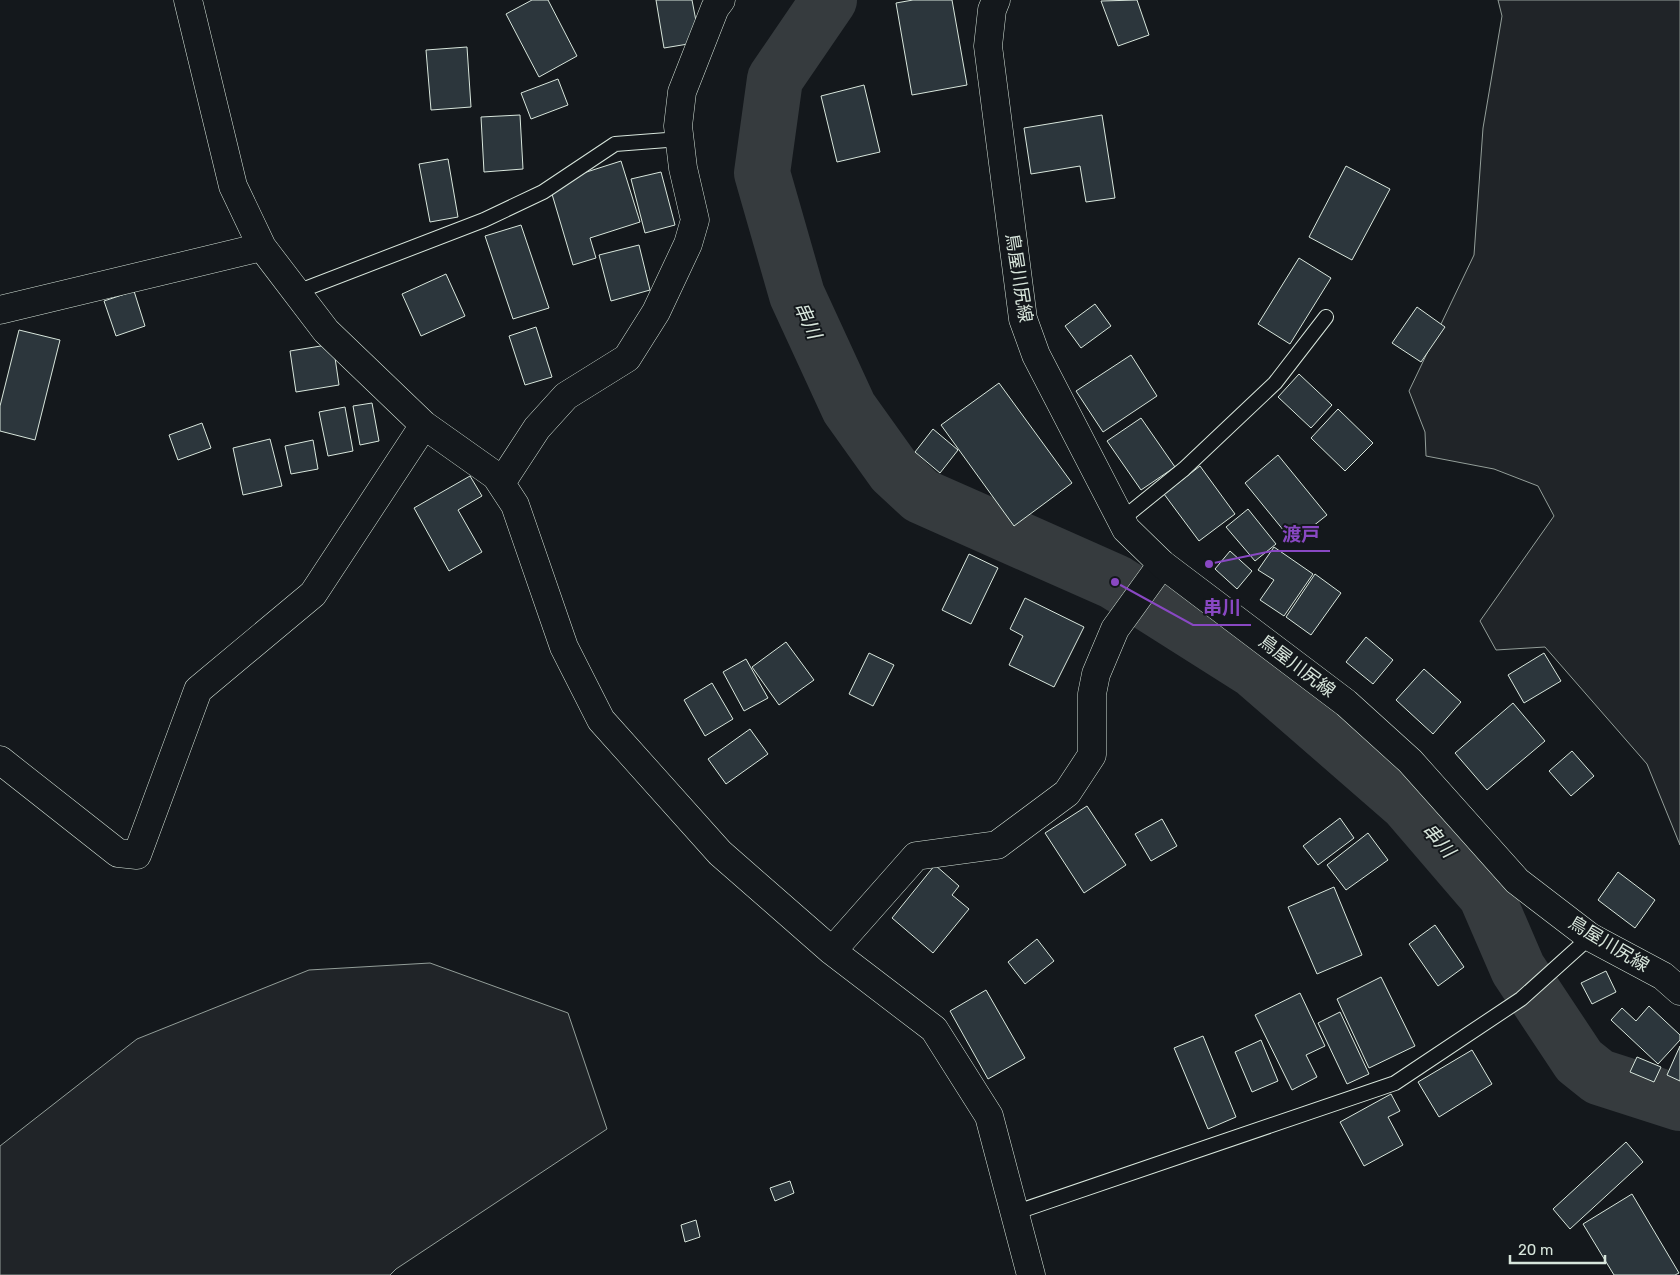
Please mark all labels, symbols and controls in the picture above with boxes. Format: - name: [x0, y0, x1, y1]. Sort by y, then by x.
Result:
- street label: 鳥屋川尻線: [1001, 232, 1037, 324]
- water label: 串川: [789, 298, 827, 344]
- callout: 渡戸: [1272, 517, 1330, 551]
- text: 渡戸: [1282, 523, 1320, 546]
- callout: 串川: [1193, 591, 1251, 625]
- text: 串川: [1203, 596, 1241, 619]
- street label: 鳥屋川尻線: [1254, 630, 1340, 702]
- water label: 串川: [1417, 818, 1461, 864]
- street label: 鳥屋川尻線: [1565, 911, 1653, 977]
- scale bar: [1510, 1232, 1605, 1264]
- text: 20 m: [1518, 1241, 1553, 1259]

